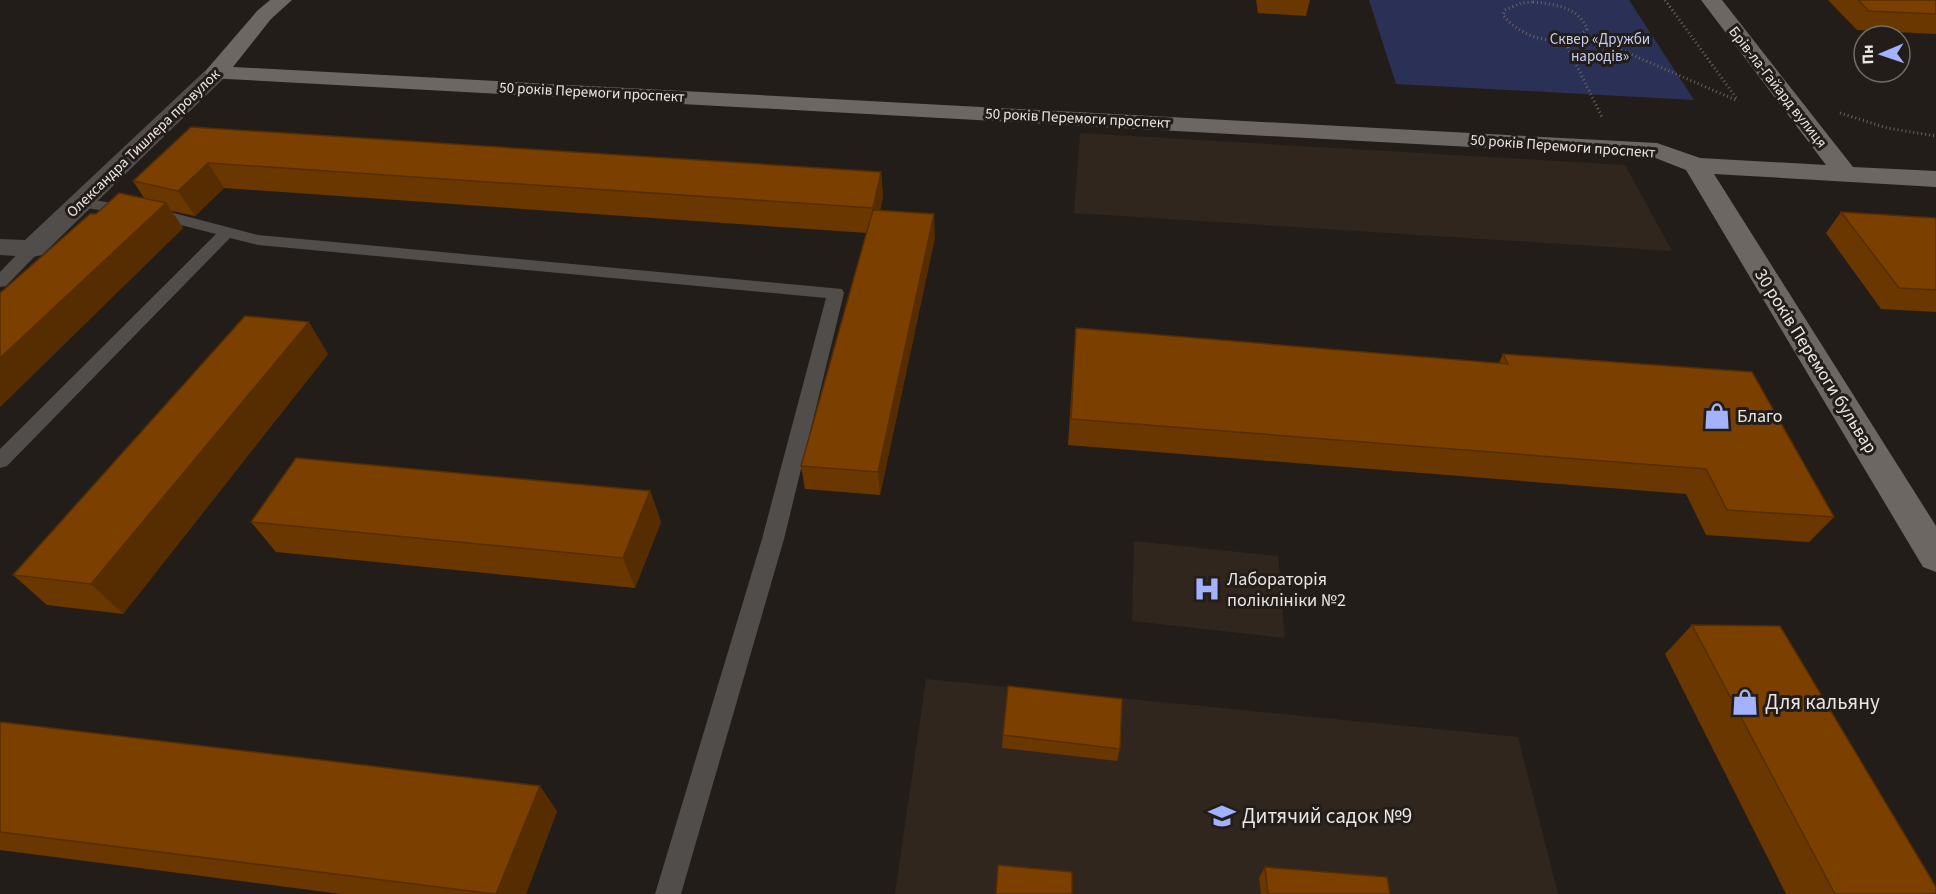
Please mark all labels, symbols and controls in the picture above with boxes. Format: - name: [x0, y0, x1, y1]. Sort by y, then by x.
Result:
- street label: Брів-ла-Гайард вулиця: [1723, 22, 1832, 152]
- north arrow: [1852, 24, 1912, 84]
- park label: Сквер «Дружби народів»: [1550, 29, 1650, 67]
- text: Пн: [1857, 44, 1879, 65]
- street label: Олександра Тишлера провулок: [62, 64, 225, 222]
- street label: 50 років Перемоги проспект: [499, 77, 685, 108]
- street label: 50 років Перемоги проспект: [985, 103, 1171, 134]
- street label: 50 років Перемоги проспект: [1470, 130, 1656, 163]
- street label: 30 років Перемоги бульвар: [1748, 264, 1883, 458]
- shop icon: Благо: [1702, 401, 1732, 431]
- place label: Благо: [1737, 404, 1782, 429]
- place label: Лабораторія поліклініки №2: [1227, 567, 1346, 613]
- hospital icon: Лабораторія поліклініки №2: [1192, 574, 1222, 604]
- shop icon: Для кальяну: [1730, 687, 1760, 717]
- place label: Для кальяну: [1765, 687, 1880, 717]
- school or university icon: Дитячий садок №9: [1207, 801, 1237, 831]
- place label: Дитячий садок №9: [1242, 801, 1412, 831]

